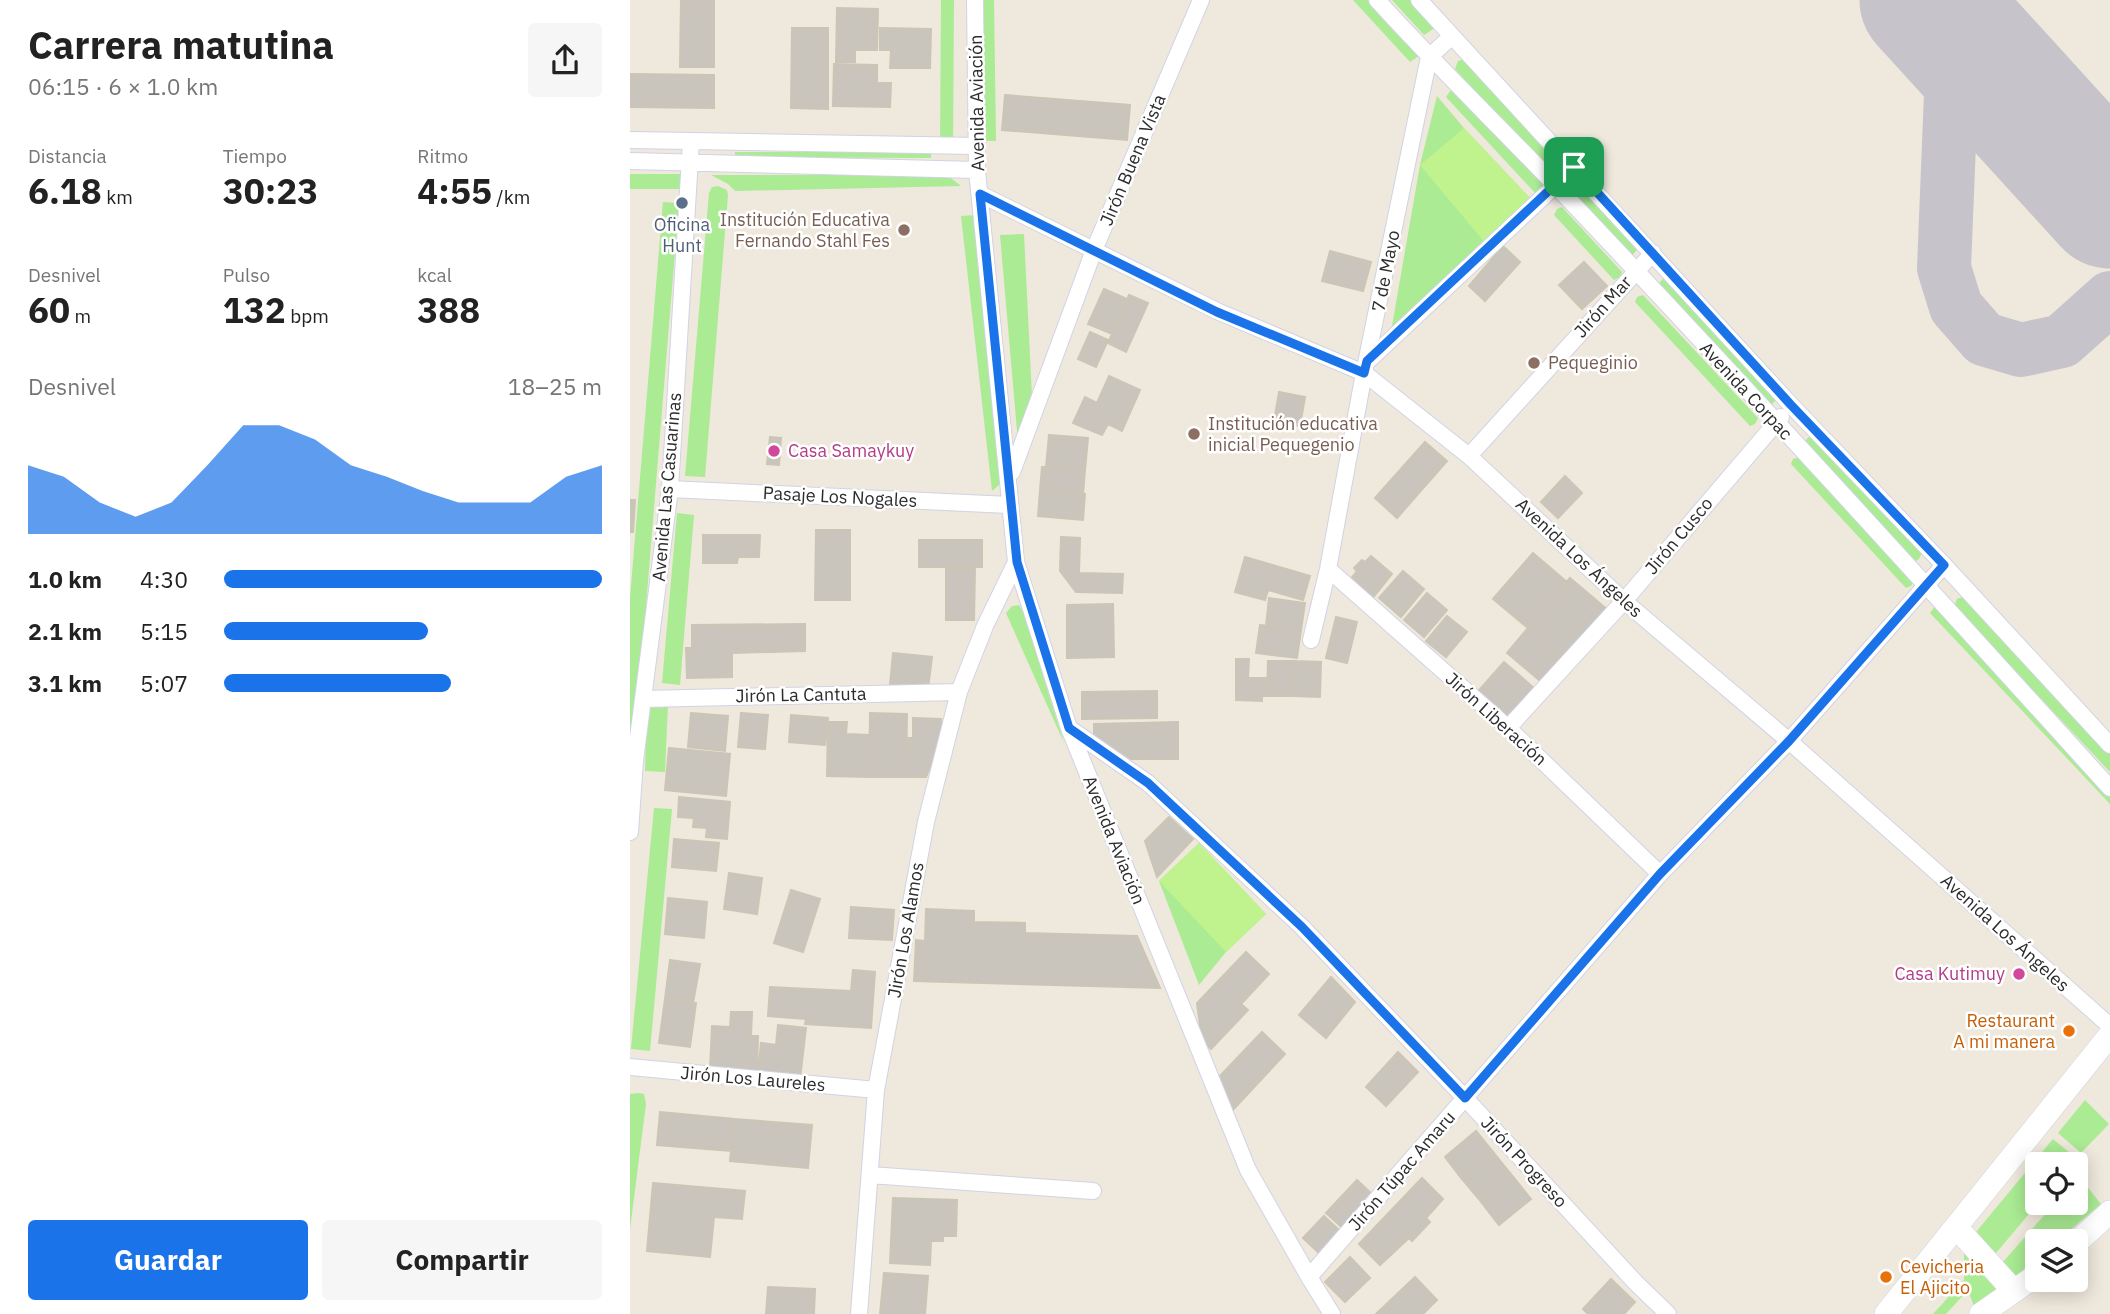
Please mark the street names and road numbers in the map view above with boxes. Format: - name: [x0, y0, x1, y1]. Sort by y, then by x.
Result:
- street label: Avenida Aviación: [964, 34, 989, 172]
- street label: Jirón Buena Vista: [1094, 90, 1171, 229]
- street label: 7 de Mayo: [1366, 228, 1405, 314]
- street label: Jirón Mar: [1569, 271, 1637, 342]
- street label: Avenida Corpac: [1695, 337, 1798, 444]
- street label: Avenida Las Casuarinas: [647, 392, 686, 582]
- street label: Pasaje Los Nogales: [762, 481, 918, 512]
- street label: Jirón Cusco: [1640, 492, 1718, 579]
- street label: Avenida Los Ángeles: [1511, 493, 1648, 622]
- street label: Jirón Liberación: [1441, 667, 1552, 770]
- street label: Jirón La Cantuta: [735, 682, 867, 707]
- street label: Avenida Aviación: [1078, 772, 1151, 908]
- street label: Jirón Los Alamos: [882, 860, 929, 1000]
- street label: Avenida Los Ángeles: [1936, 869, 2074, 996]
- street label: Jirón Los Laureles: [680, 1061, 827, 1096]
- street label: Jirón Túpac Amaru: [1343, 1106, 1460, 1235]
- street label: Jirón Progreso: [1476, 1111, 1573, 1212]

